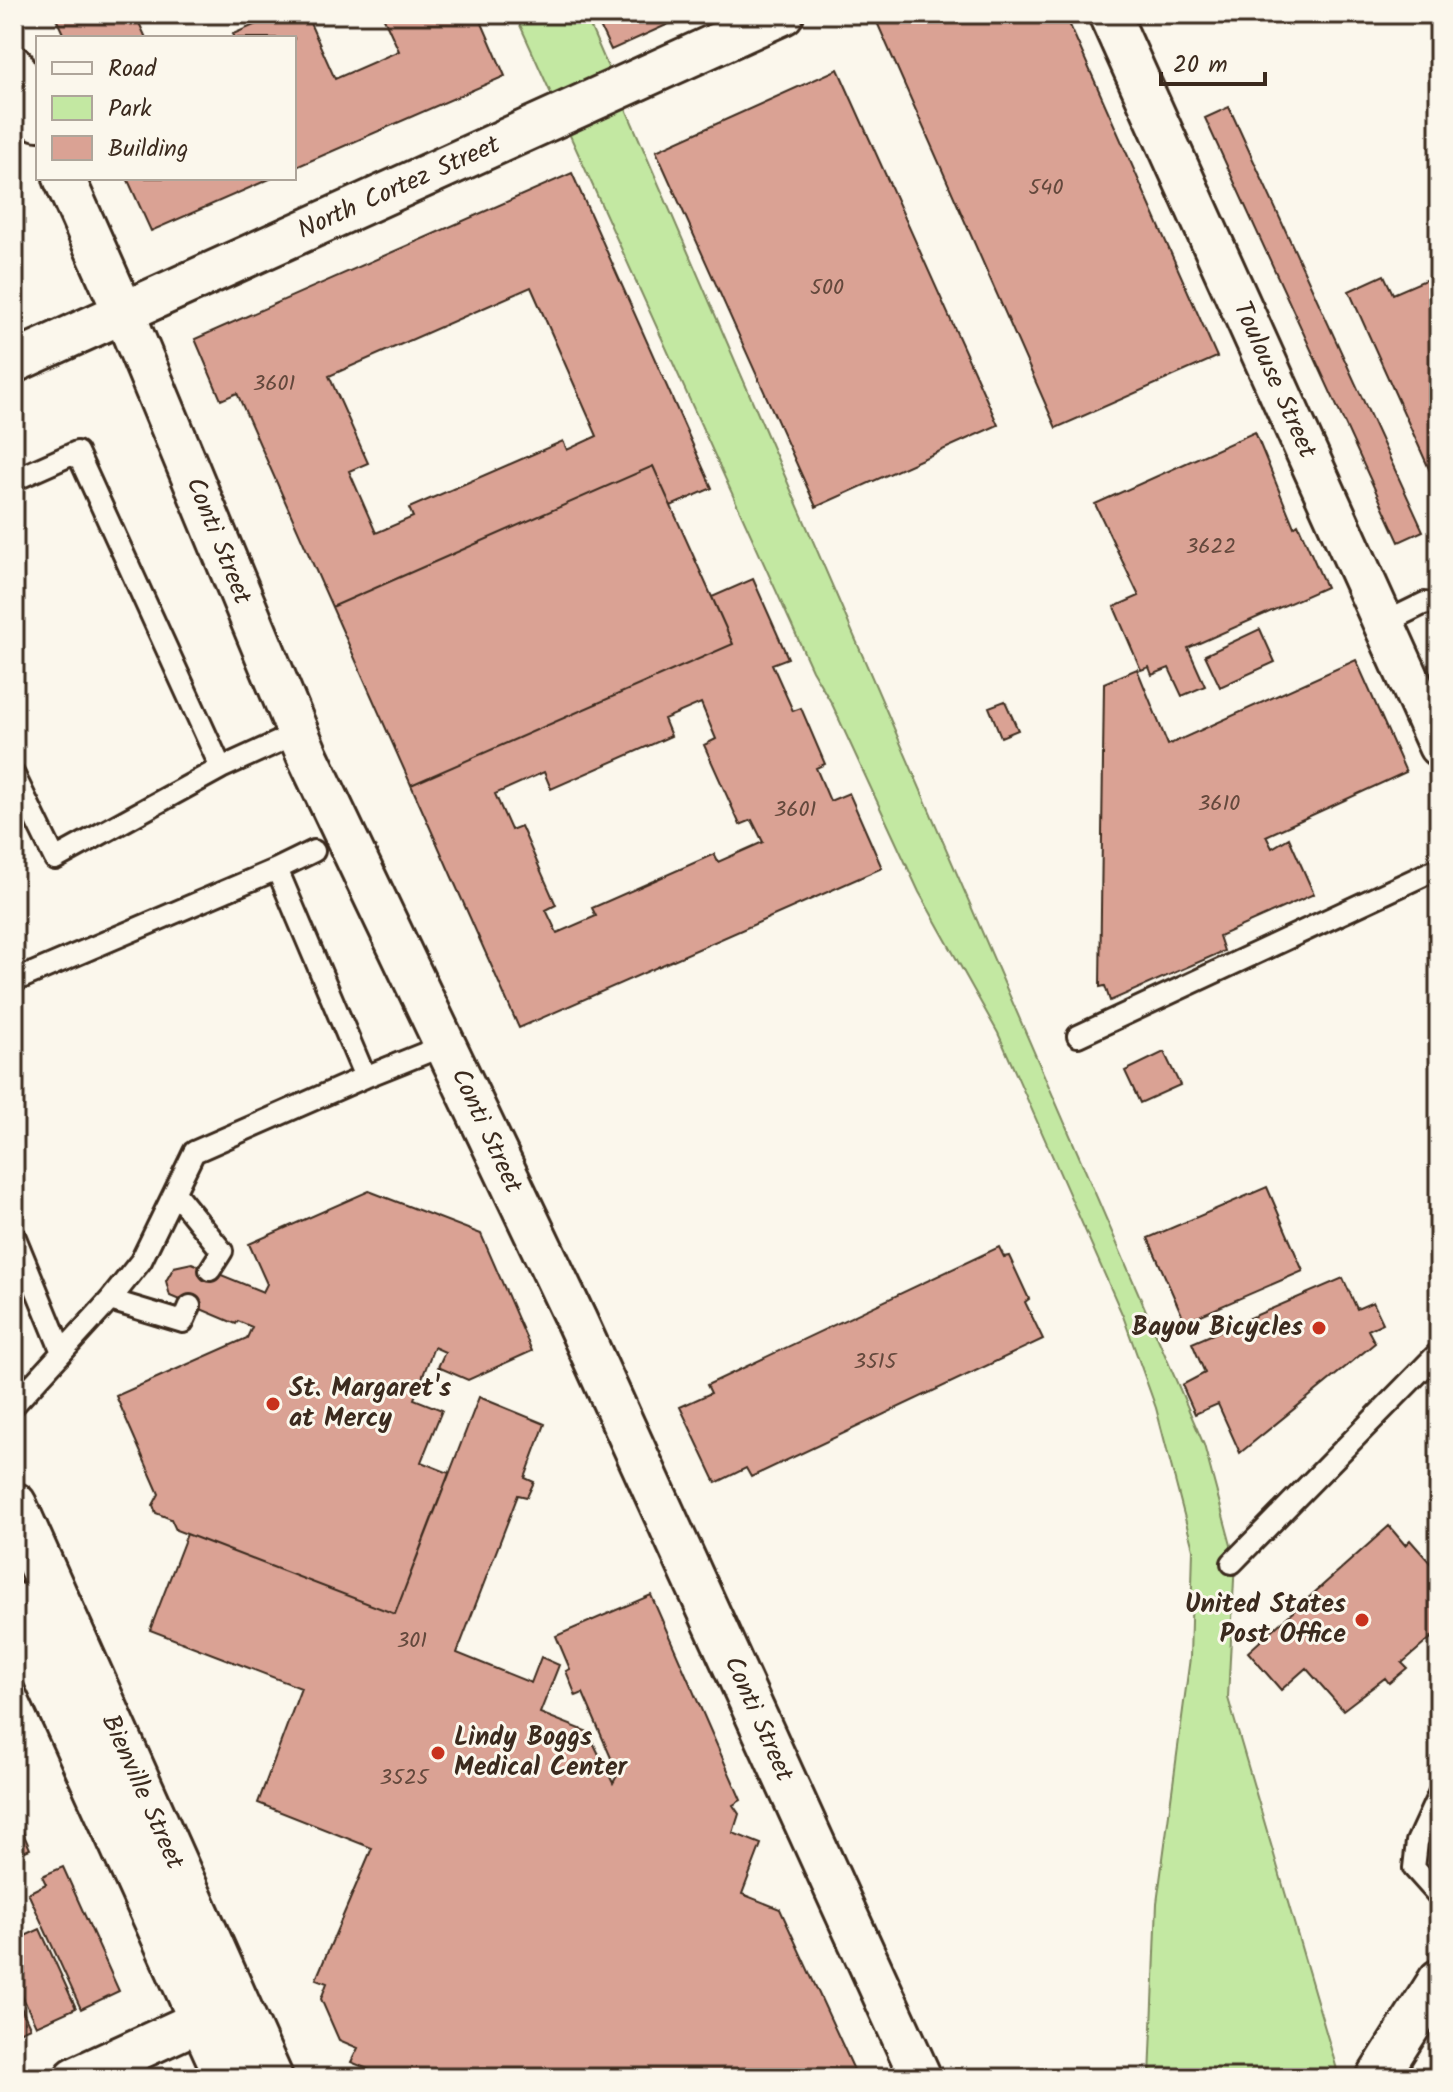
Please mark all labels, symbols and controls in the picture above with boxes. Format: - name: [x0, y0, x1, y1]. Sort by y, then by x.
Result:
- legend: [36, 36, 296, 180]
- scale bar: [1161, 36, 1265, 86]
- text: 20 m: [1173, 46, 1228, 85]
- text: Road: [108, 50, 157, 89]
- text: Park: [108, 90, 152, 129]
- street label: North Cortez Street: [291, 124, 508, 252]
- text: Building: [108, 130, 188, 169]
- house number: 540: [1029, 171, 1063, 206]
- house number: 500: [810, 271, 844, 306]
- street label: Toulouse Street: [1221, 295, 1328, 466]
- house number: 3601: [253, 367, 295, 402]
- street label: Conti Street: [173, 471, 263, 612]
- house number: 3622: [1186, 530, 1236, 565]
- house number: 3610: [1198, 787, 1240, 822]
- house number: 3601: [774, 793, 816, 828]
- street label: Conti Street: [439, 1061, 534, 1201]
- place label: Bayou Bicycles: [1132, 1307, 1303, 1349]
- marker: Bayou Bicycles: [1310, 1319, 1328, 1337]
- house number: 3515: [853, 1345, 898, 1380]
- place label: St. Margaret's at Mercy: [289, 1368, 451, 1440]
- marker: St. Margaret's at Mercy: [264, 1395, 282, 1413]
- place label: United States Post Office: [1185, 1584, 1346, 1656]
- marker: United States Post Office: [1353, 1611, 1371, 1629]
- house number: 301: [397, 1624, 427, 1659]
- street label: Conti Street: [712, 1649, 805, 1790]
- street label: Bienville Street: [89, 1708, 195, 1877]
- place label: Lindy Boggs Medical Center: [454, 1717, 629, 1789]
- marker: Lindy Boggs Medical Center: [429, 1744, 447, 1762]
- house number: 3525: [380, 1761, 430, 1796]

